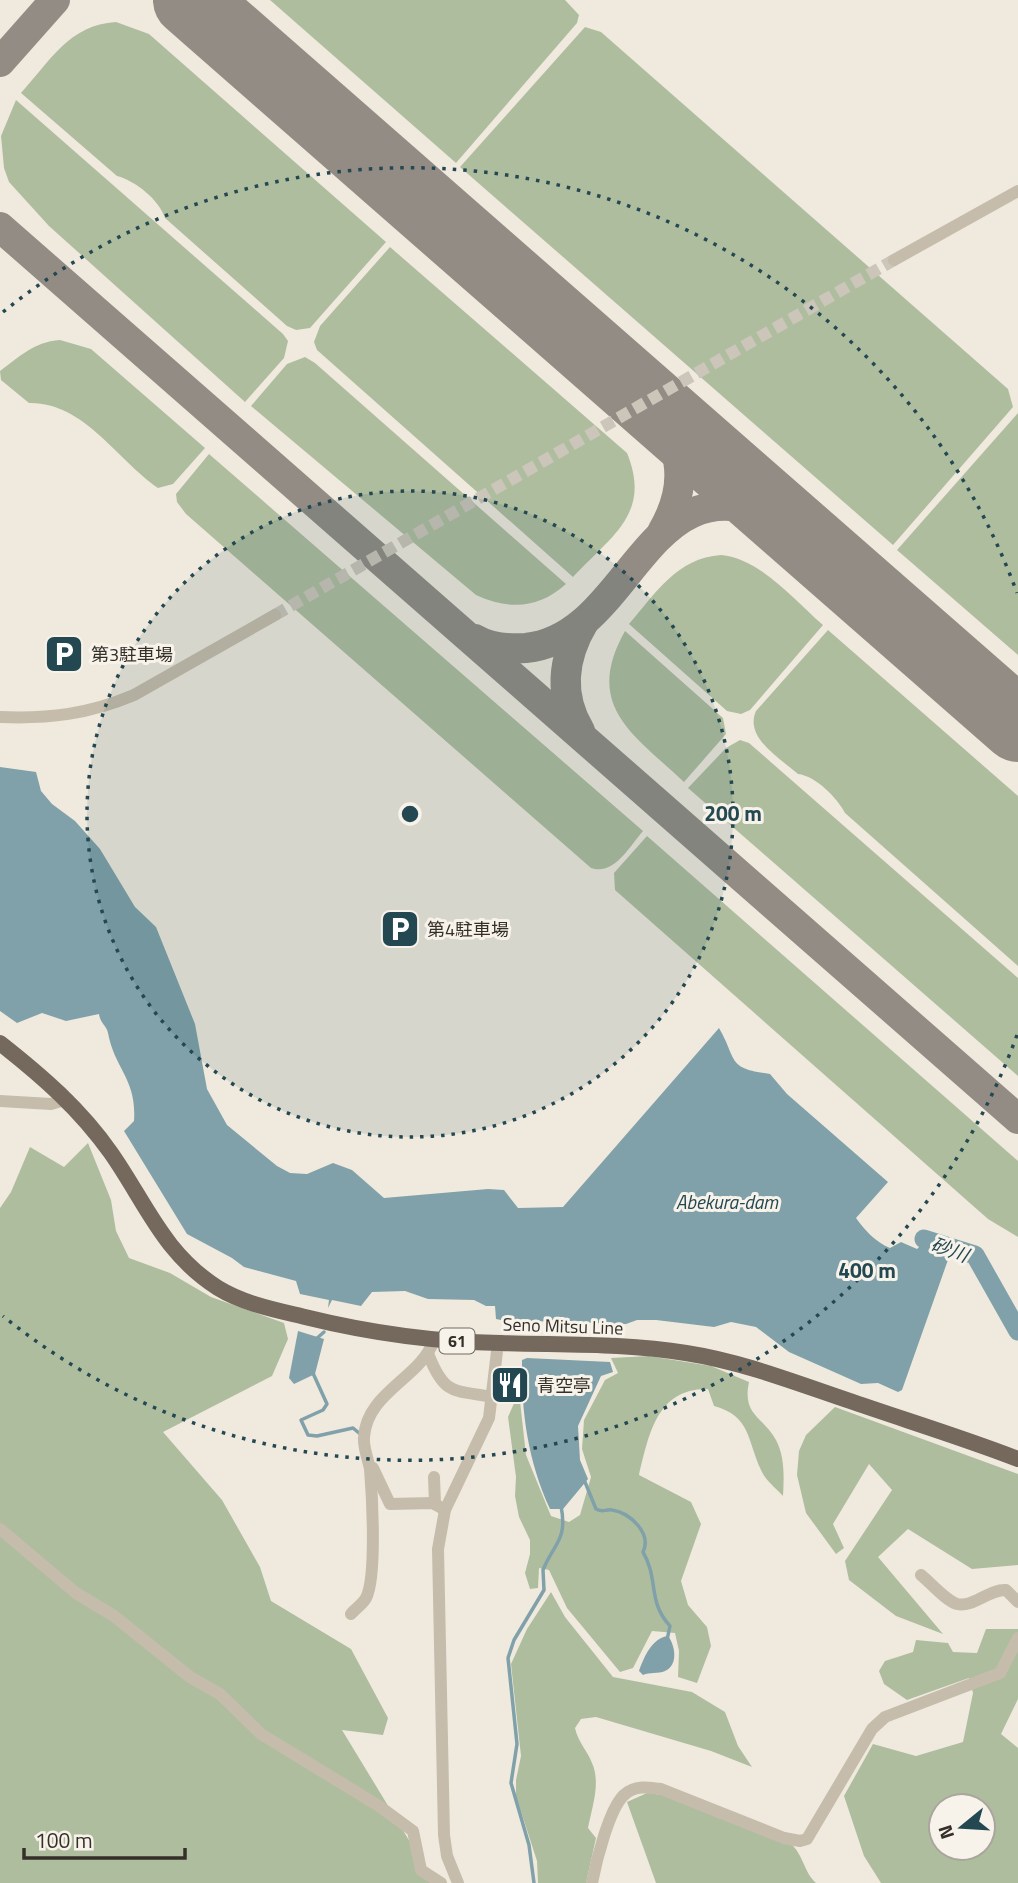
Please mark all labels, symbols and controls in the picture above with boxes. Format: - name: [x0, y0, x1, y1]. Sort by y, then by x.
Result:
- parking icon: 第3駐車場: [43, 633, 85, 675]
- place label: 第3駐車場: [91, 641, 173, 668]
- text: 200 m: [704, 797, 762, 829]
- centre of rings: [398, 802, 422, 826]
- parking icon: 第4駐車場: [379, 908, 421, 950]
- place label: 第4駐車場: [427, 916, 509, 943]
- water label: Abekura-dam: [676, 1187, 779, 1216]
- water label: 砂川: [927, 1229, 975, 1270]
- text: 400 m: [838, 1254, 896, 1286]
- street label: Seno Mitsu Line: [502, 1310, 624, 1342]
- road number: 61: [440, 1329, 475, 1354]
- restaurant icon: 青空亭: [489, 1364, 531, 1406]
- place label: 青空亭: [537, 1372, 591, 1399]
- north arrow: [927, 1792, 997, 1862]
- scale bar: [24, 1816, 186, 1860]
- text: N: [930, 1822, 961, 1843]
- text: 100 m: [35, 1824, 92, 1856]

